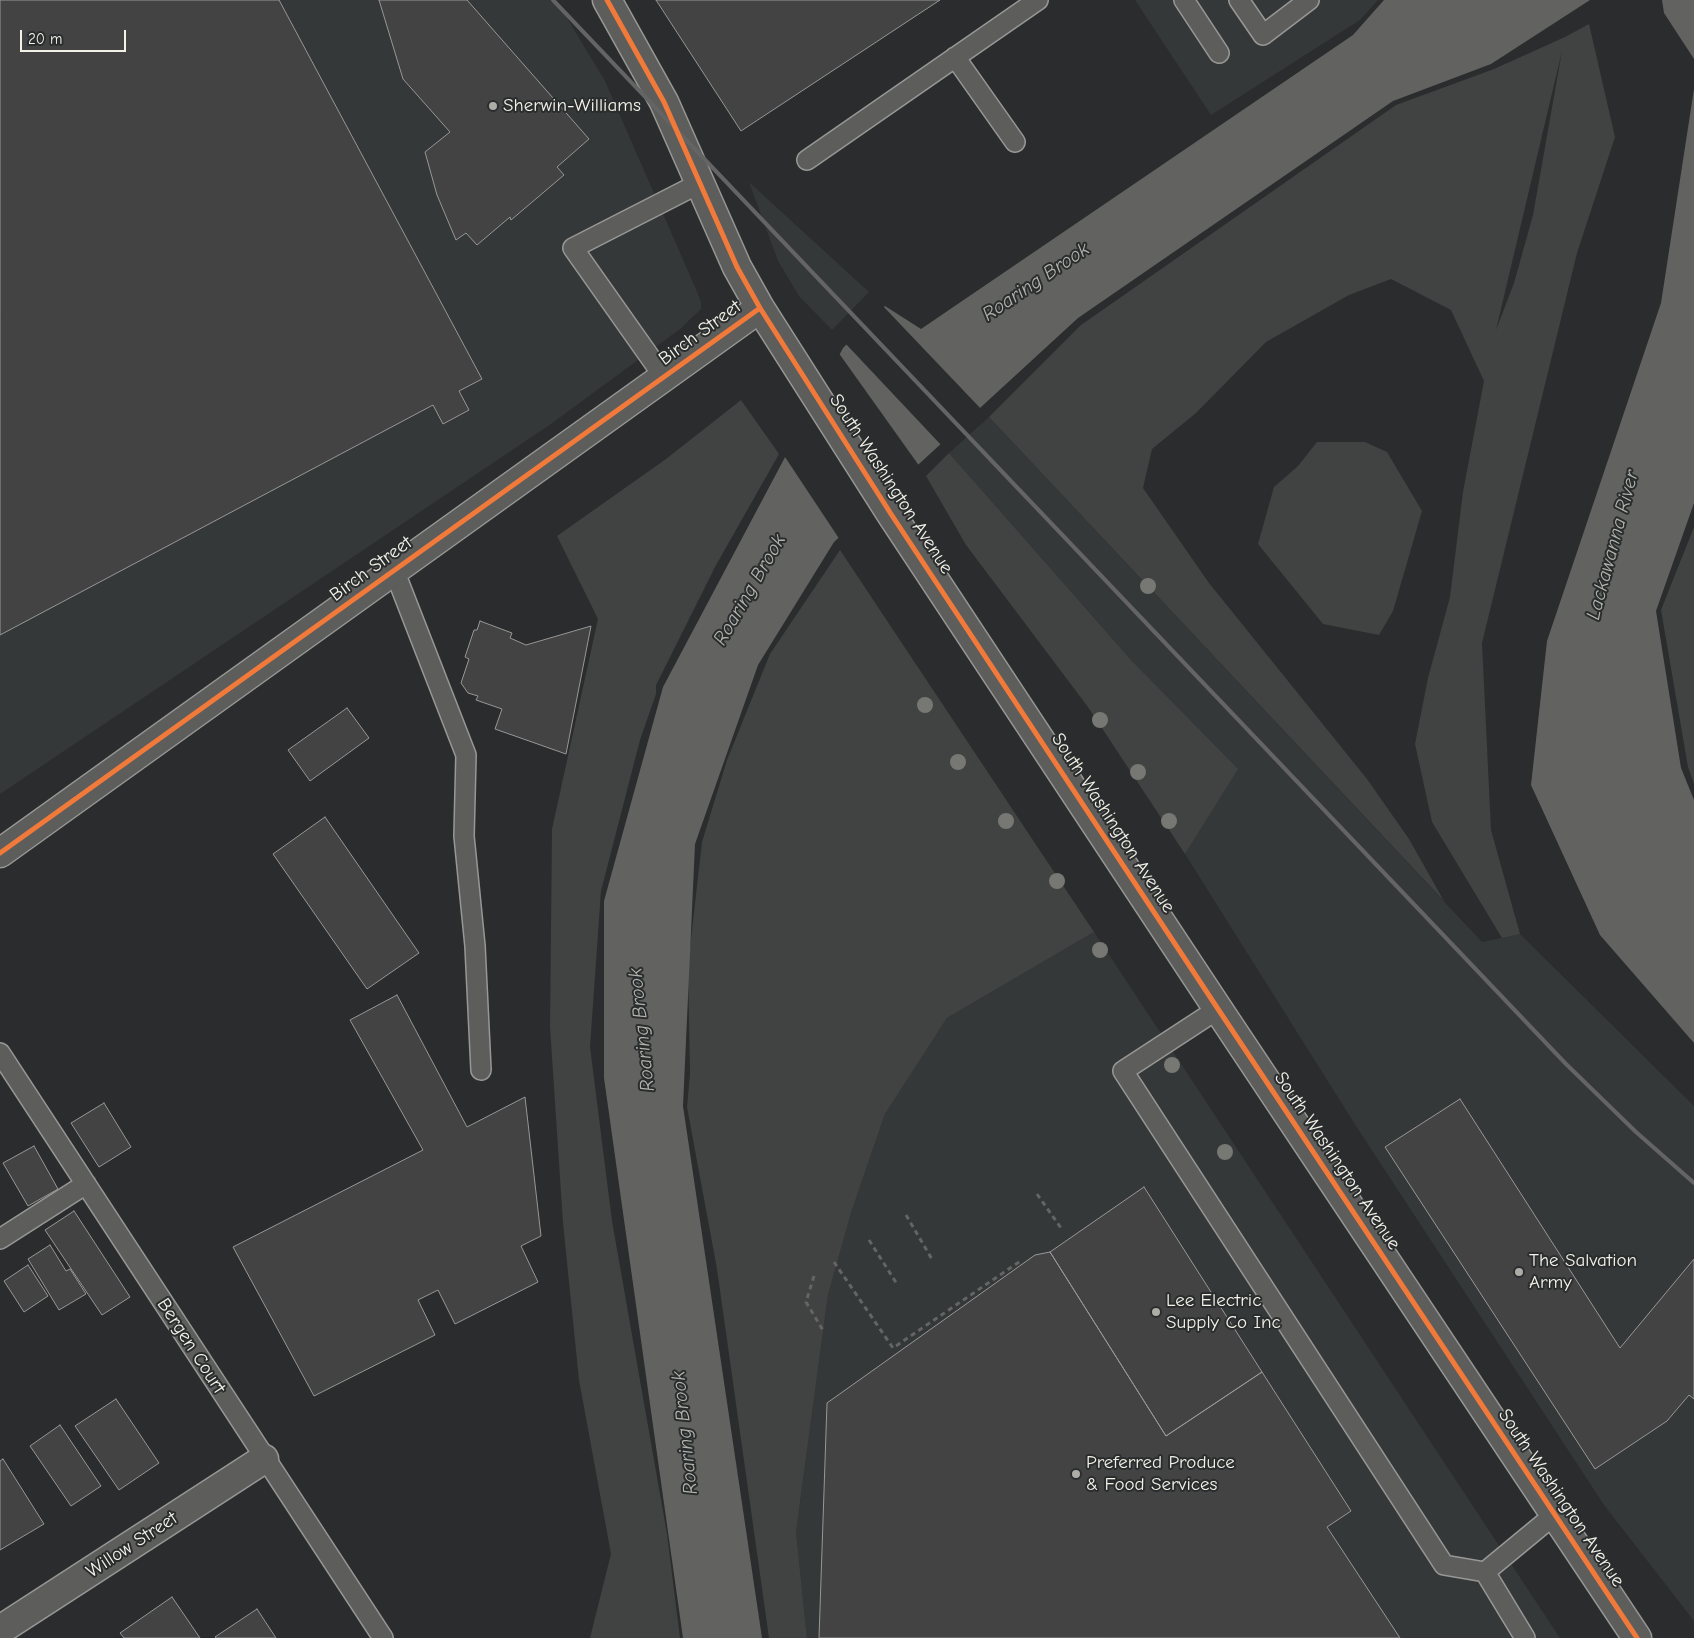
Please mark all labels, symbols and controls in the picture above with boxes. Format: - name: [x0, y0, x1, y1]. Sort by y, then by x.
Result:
- scale bar: [22, 20, 129, 52]
- text: 20 m: [28, 30, 62, 48]
- place label: Sherwin-Williams: [503, 95, 641, 117]
- marker: Sherwin-Williams: [487, 100, 499, 112]
- water label: Roaring Brook: [978, 237, 1094, 327]
- street label: Birch Street: [654, 295, 746, 371]
- street label: South Washington Avenue: [824, 390, 958, 578]
- water label: Lackawanna River: [1582, 468, 1644, 622]
- water label: Roaring Brook: [709, 530, 791, 650]
- street label: Birch Street: [325, 531, 417, 607]
- street label: South Washington Avenue: [1046, 729, 1180, 917]
- water label: Roaring Brook: [624, 967, 660, 1093]
- street label: South Washington Avenue: [1269, 1068, 1405, 1254]
- place label: The Salvation Army: [1529, 1250, 1637, 1294]
- marker: The Salvation Army: [1513, 1266, 1525, 1278]
- place label: Lee Electric Supply Co Inc: [1166, 1290, 1281, 1334]
- street label: Bergen Court: [152, 1294, 230, 1398]
- marker: Lee Electric Supply Co Inc: [1150, 1306, 1162, 1318]
- water label: Roaring Brook: [667, 1370, 703, 1496]
- street label: South Washington Avenue: [1493, 1405, 1629, 1591]
- place label: Preferred Produce & Food Services: [1086, 1452, 1235, 1496]
- marker: Preferred Produce & Food Services: [1070, 1468, 1082, 1480]
- street label: Willow Street: [82, 1507, 182, 1583]

